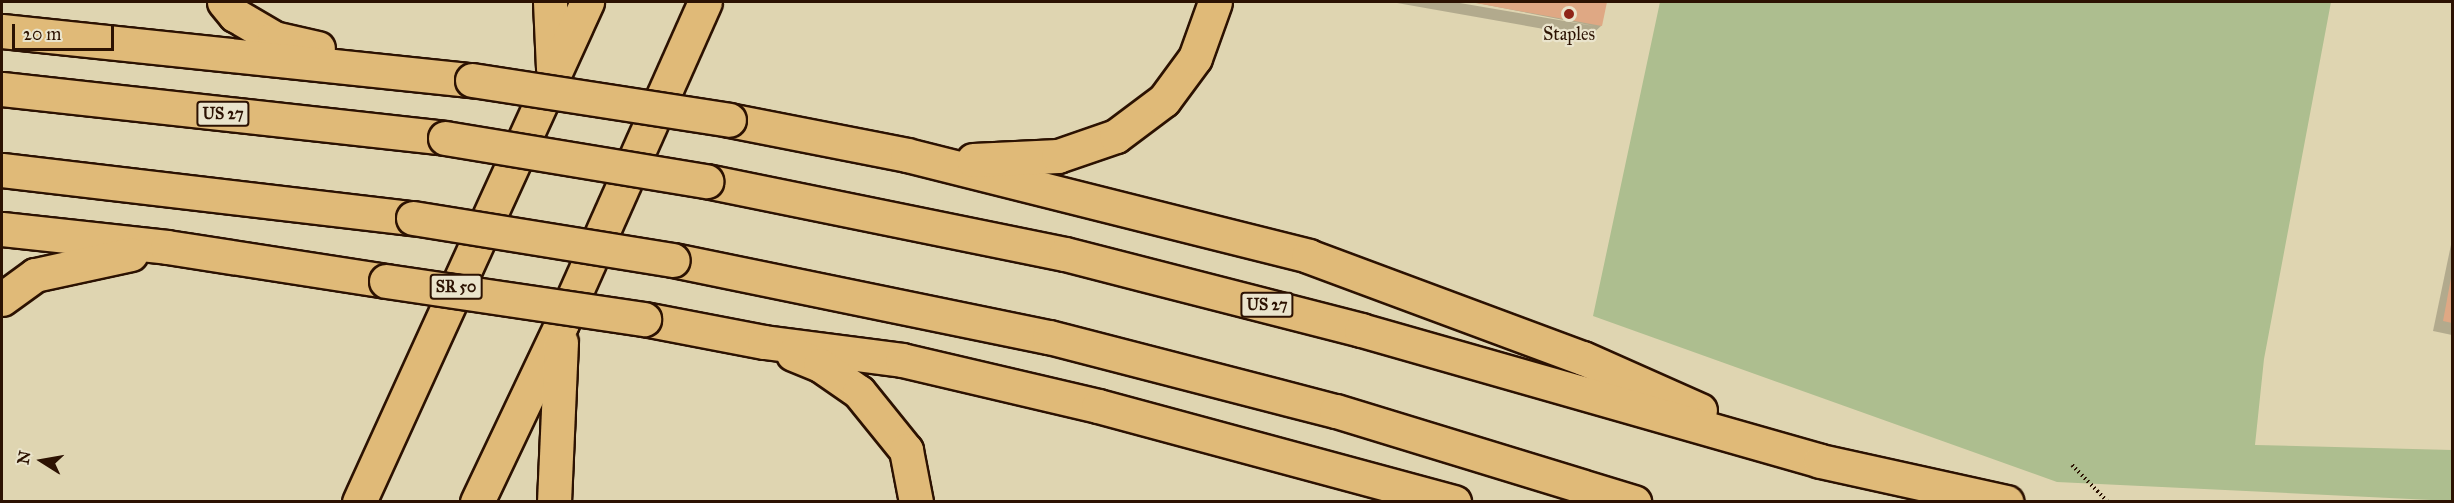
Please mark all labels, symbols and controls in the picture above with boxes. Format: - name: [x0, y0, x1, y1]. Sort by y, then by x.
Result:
- marker: Staples: [1562, 7, 1576, 21]
- scale bar: [15, 12, 117, 50]
- text: 20 m: [23, 23, 61, 45]
- place label: Staples: [1543, 23, 1595, 45]
- road number: US 27: [196, 101, 250, 127]
- road number: SR 50: [429, 274, 483, 300]
- road number: US 27: [1240, 292, 1294, 318]
- north arrow: [12, 431, 72, 491]
- text: N: [13, 449, 34, 466]

